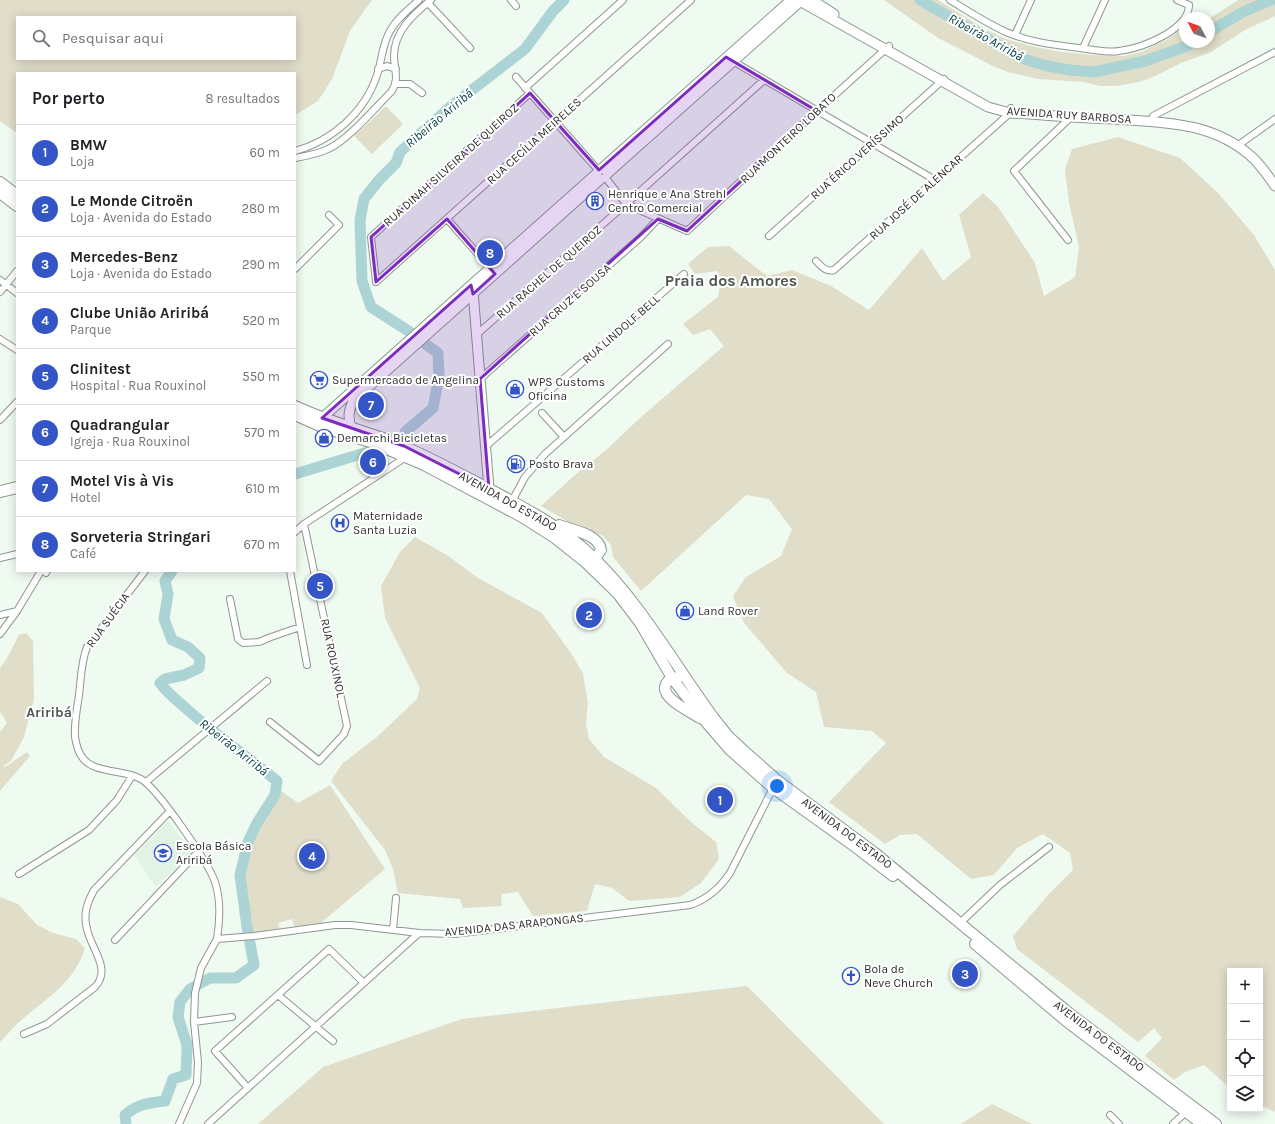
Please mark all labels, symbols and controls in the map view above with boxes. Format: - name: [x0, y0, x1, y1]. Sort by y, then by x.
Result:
- water label: Ribeirão Ariribá: [946, 10, 1026, 64]
- north arrow: [1179, 12, 1215, 48]
- search box: [16, 16, 296, 60]
- icon: search: [30, 27, 52, 49]
- text: Pesquisar aqui: [62, 29, 164, 47]
- water label: Ribeirão Ariribá: [402, 85, 476, 150]
- text: Por perto: [32, 88, 105, 108]
- street label: RUA MONTEIRO LOBATO: [737, 90, 839, 186]
- text: 8 resultados: [206, 91, 280, 106]
- street label: RUA CECÍLIA MEIRELES: [483, 94, 584, 187]
- street label: RUA DINAH SILVEIRA DE QUEIROZ: [380, 100, 522, 230]
- street label: AVENIDA RUY BARBOSA: [1006, 104, 1132, 126]
- street label: RUA ÉRICO VERÍSSIMO: [807, 111, 907, 202]
- text: BMW: [70, 136, 107, 154]
- text: 1: [43, 145, 47, 160]
- text: 60 m: [250, 145, 280, 160]
- street label: RUA JOSÉ DE ALENCAR: [866, 151, 966, 243]
- text: Loja: [70, 154, 94, 169]
- place label: Henrique e Ana Strehl Centro Comercial: [608, 187, 726, 215]
- building icon: Henrique e Ana Strehl Centro Comercial: [585, 191, 605, 211]
- text: Le Monde Citroën: [70, 192, 193, 210]
- text: 2: [41, 201, 49, 216]
- text: 280 m: [242, 201, 280, 216]
- text: Loja · Avenida do Estado: [70, 210, 212, 225]
- street label: RUA RACHEL DE QUEIROZ: [493, 222, 605, 322]
- pin: 8: [477, 238, 503, 268]
- text: Mercedes-Benz: [70, 248, 178, 266]
- text: 3: [41, 257, 49, 272]
- text: 290 m: [242, 257, 280, 272]
- street label: RUA CRUZ E SOUSA: [526, 261, 614, 339]
- text: Loja · Avenida do Estado: [70, 266, 212, 281]
- district label: Praia dos Amores: [665, 271, 797, 290]
- street label: RUA LINDOLF BELL: [579, 291, 663, 366]
- text: Clube União Ariribá: [70, 304, 209, 322]
- text: 4: [41, 313, 49, 328]
- text: 520 m: [242, 313, 280, 328]
- text: Parque: [70, 322, 111, 337]
- text: Clinitest: [70, 360, 131, 378]
- text: 5: [41, 369, 49, 384]
- text: 550 m: [242, 369, 280, 384]
- supermarket icon: Supermercado de Angelina: [309, 370, 329, 390]
- place label: Supermercado de Angelina: [332, 373, 479, 387]
- place label: WPS Customs Oficina: [528, 375, 605, 403]
- text: Hospital · Rua Rouxinol: [70, 378, 206, 393]
- shop icon: WPS Customs Oficina: [505, 379, 525, 399]
- pin: 7: [358, 390, 384, 420]
- text: Quadrangular: [70, 416, 169, 434]
- text: 6: [41, 425, 49, 440]
- text: 570 m: [244, 425, 280, 440]
- shop icon: Demarchi Bicicletas: [314, 428, 334, 448]
- place label: Demarchi Bicicletas: [337, 431, 447, 445]
- text: Igreja · Rua Rouxinol: [70, 434, 190, 449]
- pin: 6: [360, 447, 386, 477]
- fuel station icon: Posto Brava: [506, 454, 526, 474]
- place label: Posto Brava: [529, 457, 593, 471]
- street label: AVENIDA DO ESTADO: [457, 468, 560, 534]
- text: Motel Vis à Vis: [70, 472, 174, 490]
- text: 7: [42, 481, 48, 496]
- text: 610 m: [245, 481, 280, 496]
- text: Hotel: [70, 490, 101, 505]
- place label: Maternidade Santa Luzia: [353, 509, 423, 537]
- hospital icon: Maternidade Santa Luzia: [330, 513, 350, 533]
- text: Sorveteria Stringari: [70, 528, 211, 546]
- text: 8: [41, 537, 49, 552]
- text: 670 m: [243, 537, 280, 552]
- text: Café: [70, 546, 96, 561]
- pin: 5: [307, 571, 333, 601]
- street label: RUA SUÉCIA: [83, 589, 133, 650]
- pin: 2: [576, 600, 602, 630]
- shop icon: Land Rover: [675, 601, 695, 621]
- place label: Land Rover: [698, 604, 759, 618]
- street label: RUA ROUXINOL: [318, 617, 348, 699]
- district label: Ariribá: [26, 704, 72, 721]
- water label: Ribeirão Ariribá: [197, 715, 272, 779]
- your location: [767, 776, 787, 796]
- pin: 1: [707, 785, 733, 815]
- street label: AVENIDA DO ESTADO: [799, 794, 895, 872]
- place label: Escola Básica Ariribá: [176, 839, 251, 867]
- pin: 4: [299, 841, 325, 871]
- school or university icon: Escola Básica Ariribá: [153, 843, 173, 863]
- street label: AVENIDA DAS ARAPONGAS: [444, 911, 584, 939]
- pin: 3: [952, 959, 978, 989]
- place label: Bola de Neve Church: [864, 962, 933, 990]
- church icon: Bola de Neve Church: [841, 966, 861, 986]
- map controls: [1227, 968, 1263, 1112]
- button: +: [1227, 968, 1263, 1004]
- street label: AVENIDA DO ESTADO: [1051, 997, 1147, 1075]
- button: −: [1227, 1004, 1263, 1040]
- button: locate: [1227, 1040, 1263, 1076]
- button: layers: [1227, 1076, 1263, 1112]

